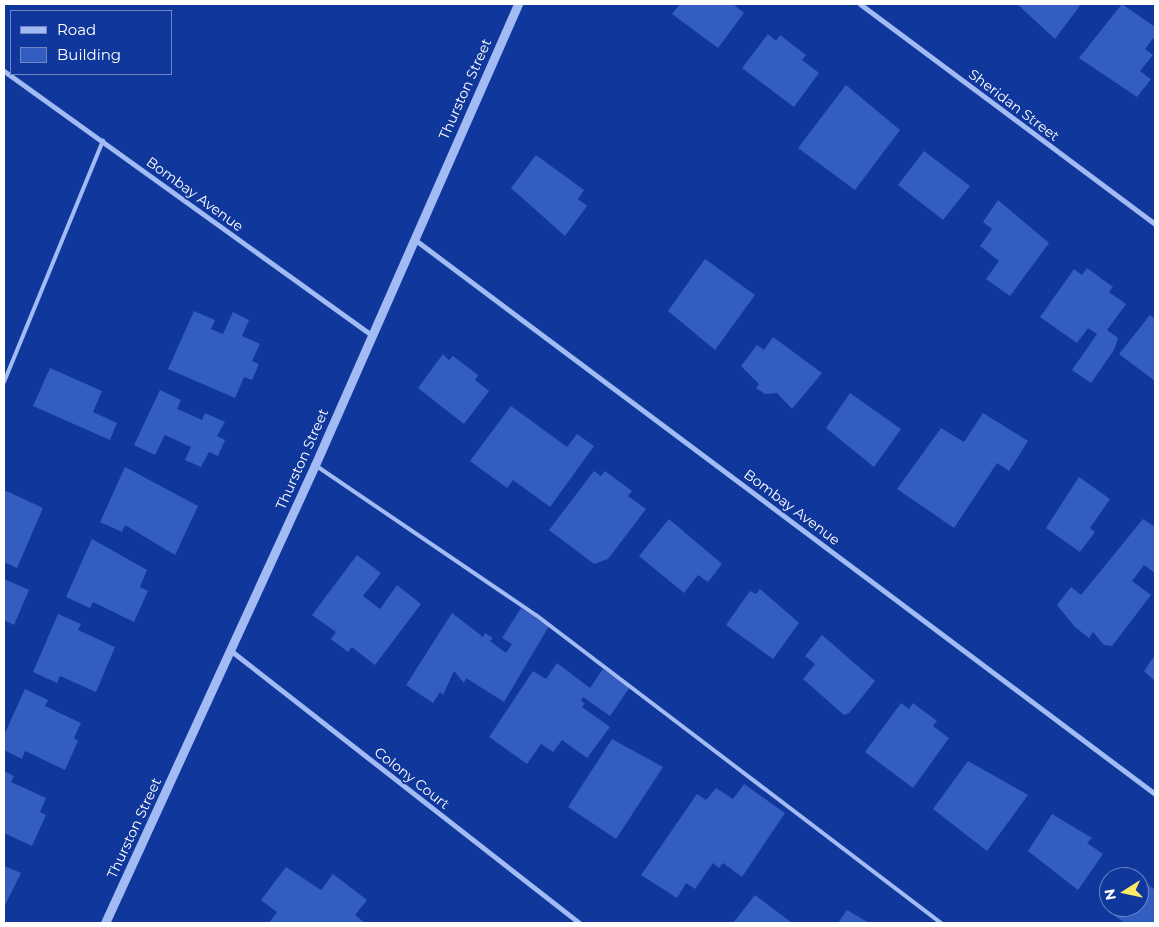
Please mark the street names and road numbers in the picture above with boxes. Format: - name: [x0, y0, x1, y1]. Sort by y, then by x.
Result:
- street label: Thurston Street: [435, 36, 495, 142]
- street label: Sheridan Street: [965, 65, 1063, 145]
- street label: Bombay Avenue: [143, 153, 247, 235]
- street label: Thurston Street: [272, 406, 332, 512]
- street label: Bombay Avenue: [741, 465, 843, 549]
- street label: Colony Court: [371, 743, 453, 813]
- street label: Thurston Street: [103, 775, 165, 881]

